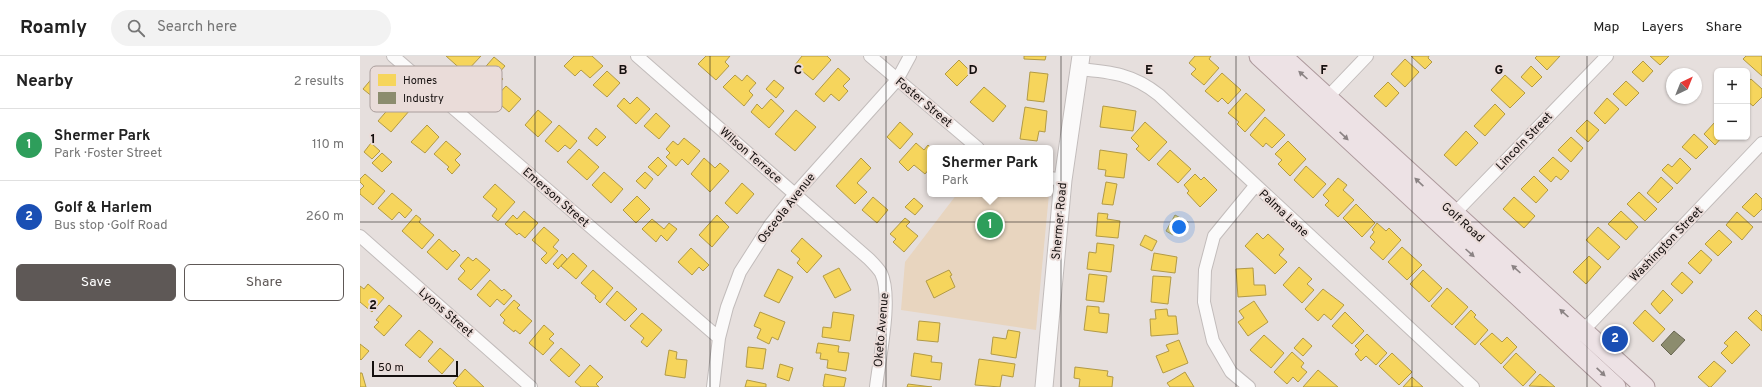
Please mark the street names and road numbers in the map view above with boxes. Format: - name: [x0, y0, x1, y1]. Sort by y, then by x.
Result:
- street label: Foster Street: [892, 74, 955, 131]
- street label: Lincoln Street: [1493, 109, 1557, 174]
- street label: Wilson Terrace: [716, 124, 785, 187]
- street label: Emerson Street: [519, 164, 592, 231]
- street label: Osceola Avenue: [754, 170, 819, 247]
- street label: Shermer Road: [1049, 182, 1071, 260]
- street label: Palma Lane: [1255, 186, 1312, 241]
- street label: Golf Road: [1437, 199, 1487, 246]
- street label: Washington Street: [1627, 204, 1707, 286]
- street label: Lyons Street: [415, 285, 476, 341]
- street label: Oketo Avenue: [871, 292, 893, 368]

